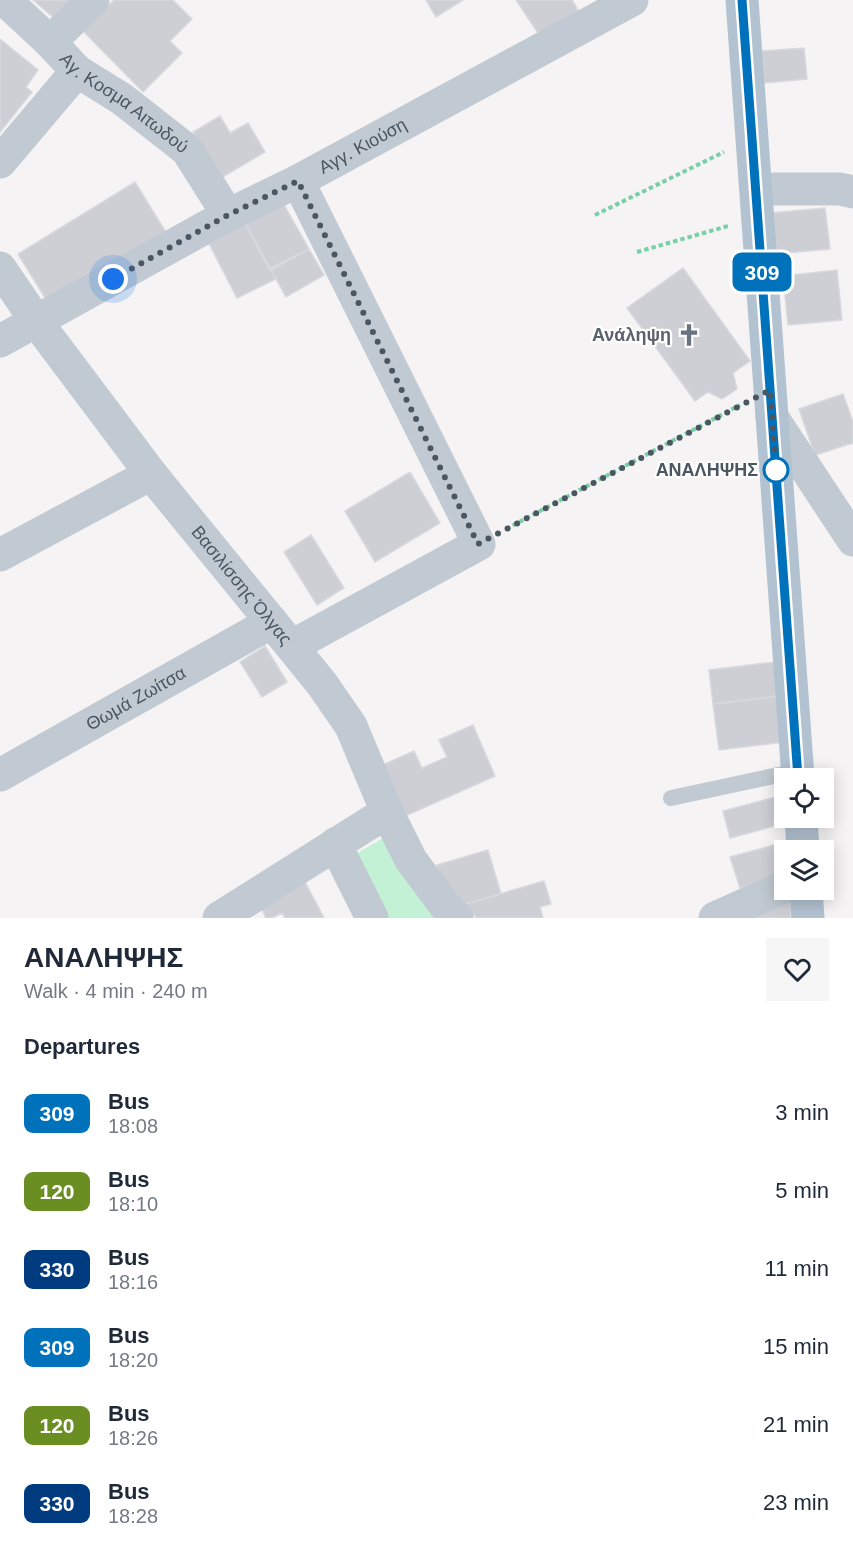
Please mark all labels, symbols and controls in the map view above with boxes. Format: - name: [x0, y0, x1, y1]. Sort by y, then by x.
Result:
- street label: Αγ. Κοσμα Αιτωδού: [56, 49, 192, 157]
- street label: Αγγ. Κιούση: [315, 114, 410, 178]
- line badge: 309: [728, 252, 796, 292]
- text: 309: [744, 261, 780, 284]
- your location: [98, 264, 128, 294]
- church icon: Ανάληψη: [676, 322, 702, 348]
- place label: Ανάληψη: [592, 325, 671, 345]
- marker: ΑΝΑΛΗΨΗΣ: [763, 457, 789, 483]
- place label: ΑΝΑΛΗΨΗΣ: [656, 460, 758, 480]
- street label: Βασιλίσσης Όλγας: [187, 522, 296, 649]
- street label: Θωμά Ζωίτσα: [83, 663, 189, 735]
- map controls: [774, 768, 834, 900]
- button: locate: [774, 768, 834, 828]
- button: layers: [774, 840, 834, 900]
- button: heart: [766, 938, 829, 1001]
- text: ΑΝΑΛΗΨΗΣ: [24, 942, 183, 973]
- text: Walk · 4 min · 240 m: [24, 980, 208, 1002]
- text: Departures: [24, 1034, 140, 1059]
- text: Bus: [108, 1089, 150, 1114]
- text: 3 min: [775, 1100, 829, 1125]
- text: 309: [39, 1102, 75, 1125]
- text: 18:08: [108, 1115, 158, 1137]
- text: Bus: [108, 1167, 150, 1192]
- text: 5 min: [775, 1178, 829, 1203]
- text: 120: [39, 1180, 75, 1203]
- text: 18:10: [108, 1193, 158, 1215]
- text: Bus: [108, 1245, 150, 1270]
- text: 11 min: [765, 1256, 829, 1281]
- text: 330: [39, 1258, 75, 1281]
- text: 18:16: [108, 1271, 158, 1293]
- text: Bus: [108, 1323, 150, 1348]
- text: 15 min: [763, 1334, 829, 1359]
- text: 309: [39, 1336, 75, 1359]
- text: 18:20: [108, 1349, 158, 1371]
- text: Bus: [108, 1401, 150, 1426]
- text: 21 min: [763, 1412, 829, 1437]
- text: 120: [39, 1414, 75, 1437]
- text: 18:26: [108, 1427, 158, 1449]
- text: Bus: [108, 1479, 150, 1504]
- text: 23 min: [763, 1490, 829, 1515]
- text: 330: [39, 1492, 75, 1515]
- text: 18:28: [108, 1505, 158, 1527]

